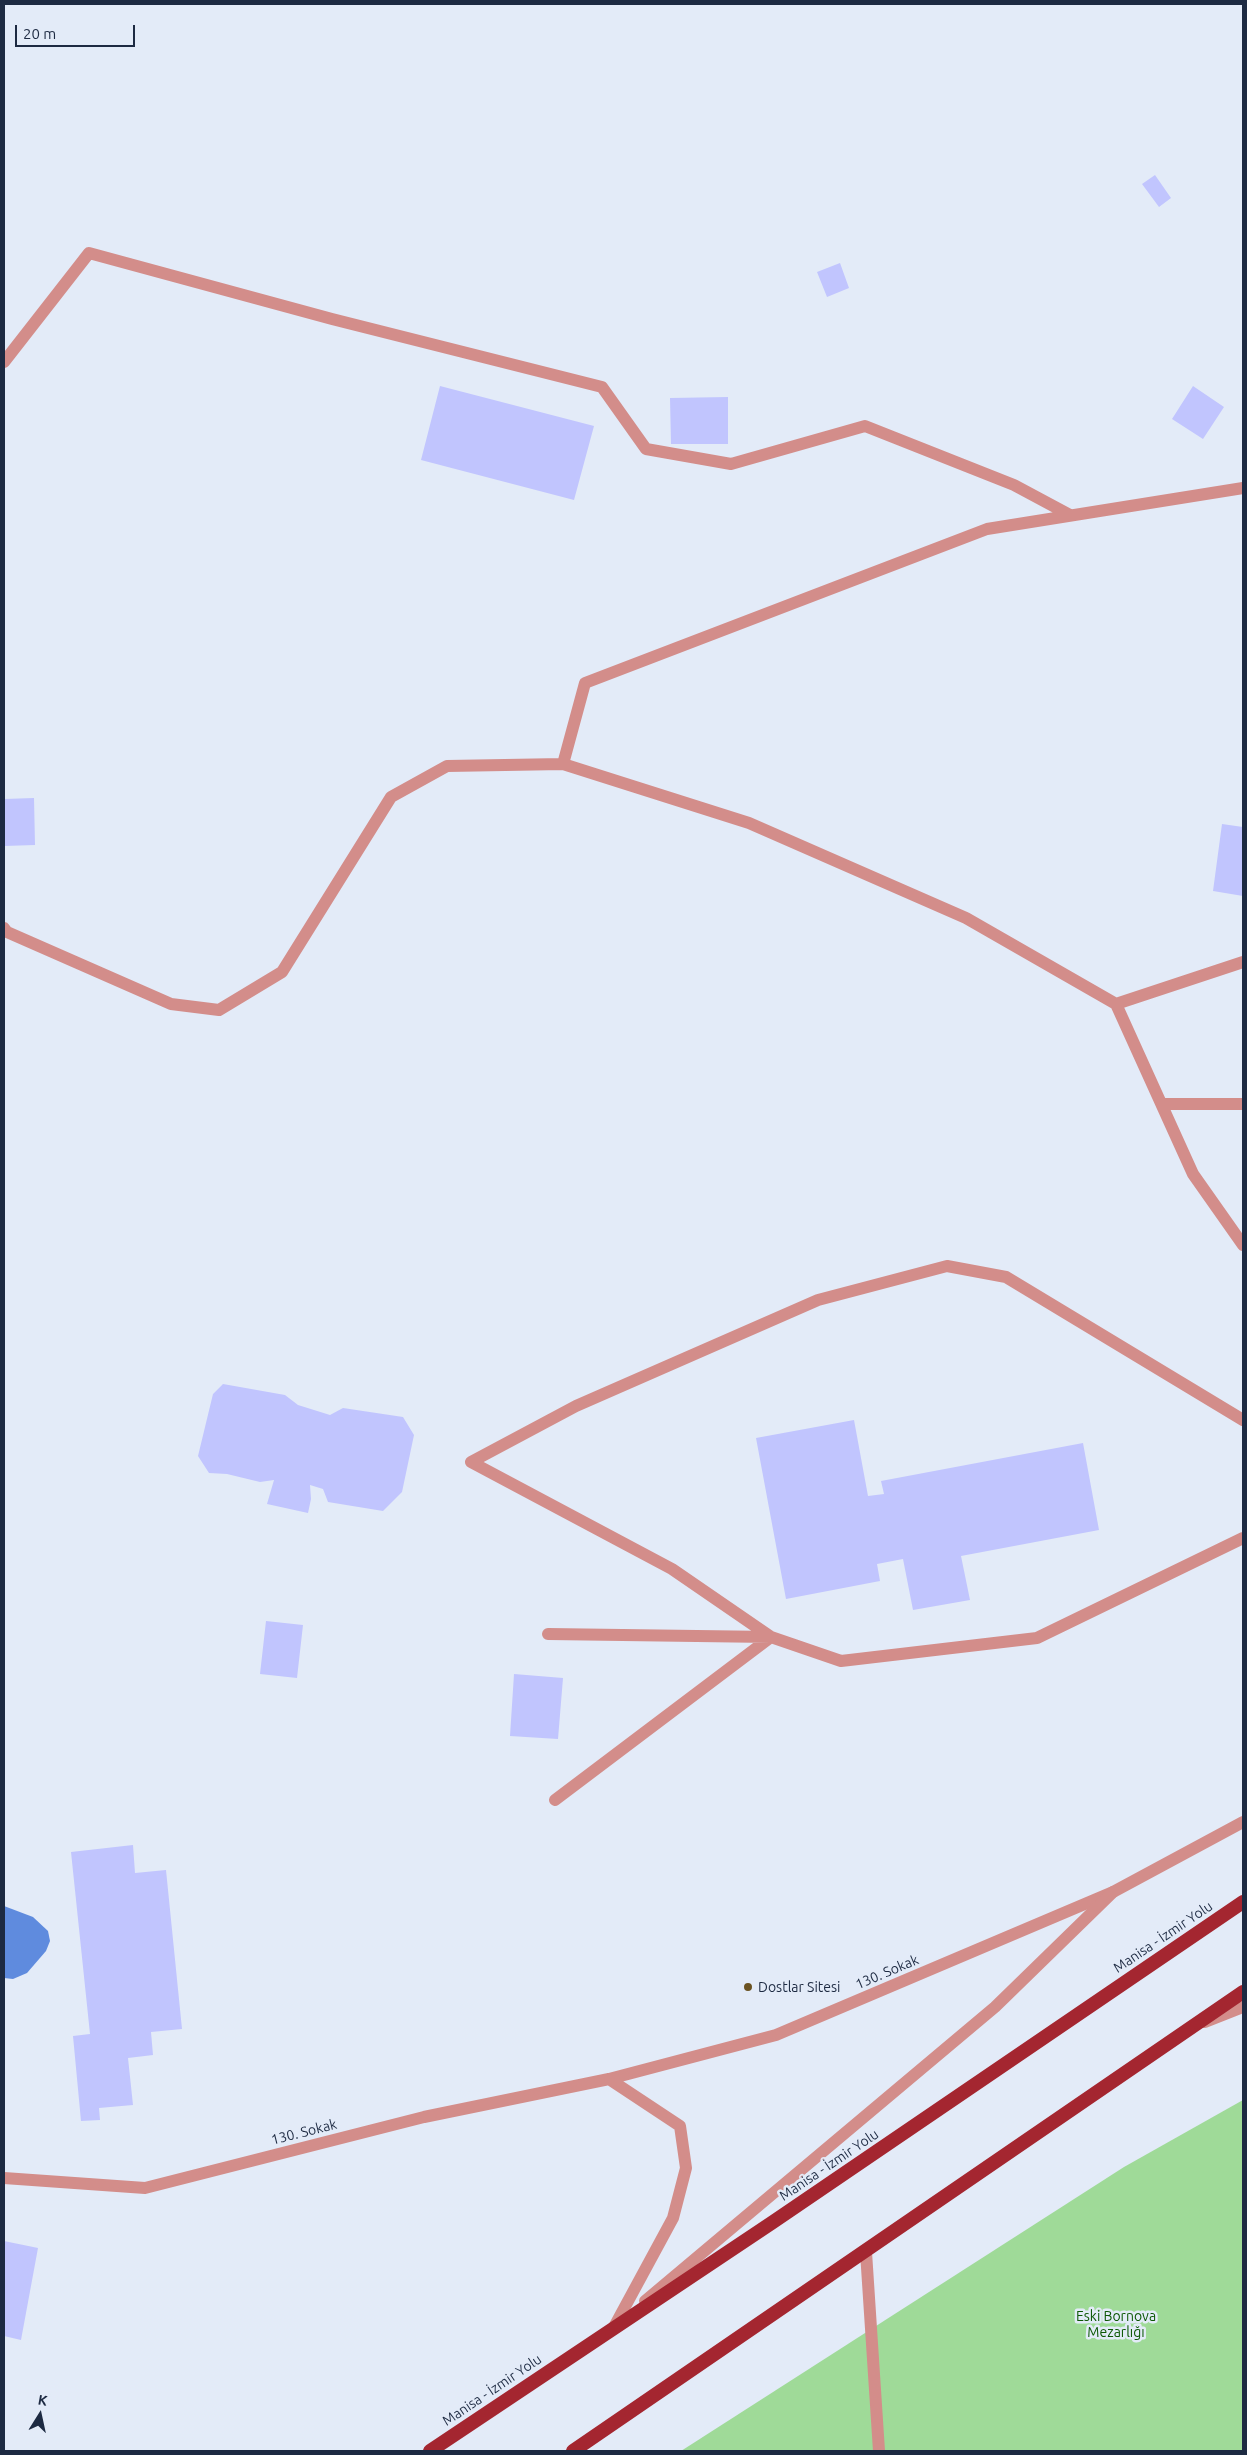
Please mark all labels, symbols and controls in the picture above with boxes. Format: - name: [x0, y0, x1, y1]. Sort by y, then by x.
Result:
- scale bar: [18, 15, 138, 47]
- text: 20 m: [23, 25, 56, 42]
- street label: Manisa - İzmir Yolu: [1110, 1898, 1216, 1976]
- street label: 130. Sokak: [853, 1951, 921, 1993]
- place label: Dostlar Sitesi: [758, 1979, 840, 1995]
- marker: Dostlar Sitesi: [742, 1981, 754, 1993]
- street label: 130. Sokak: [269, 2116, 339, 2148]
- street label: Manisa - İzmir Yolu: [776, 2126, 882, 2204]
- park label: Eski Bornova Mezarlığı: [1076, 2308, 1156, 2340]
- street label: Manisa - İzmir Yolu: [439, 2351, 545, 2429]
- north arrow: [15, 2390, 65, 2440]
- text: K: [37, 2392, 49, 2409]

